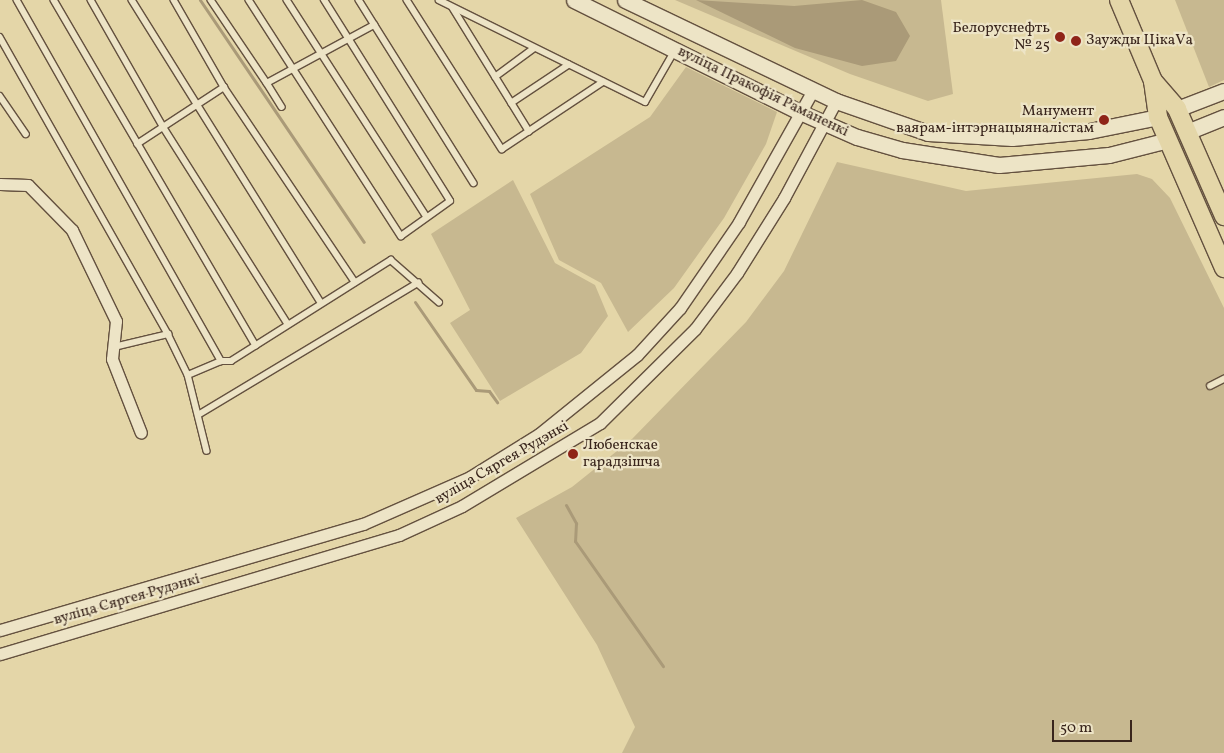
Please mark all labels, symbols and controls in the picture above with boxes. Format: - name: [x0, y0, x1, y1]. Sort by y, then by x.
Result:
- place label: Белоруснефть № 25: [953, 19, 1050, 54]
- marker: Белоруснефть № 25: [1054, 31, 1066, 43]
- place label: Заужды ЦікаVа: [1086, 32, 1193, 50]
- marker: Заужды ЦікаVа: [1070, 35, 1082, 47]
- street label: вуліца Пракофія Раманенкі: [675, 43, 851, 141]
- place label: Манумент ваярам-інтэрнацыяналістам: [896, 102, 1094, 137]
- marker: Манумент ваярам-інтэрнацыяналістам: [1098, 114, 1110, 126]
- street label: вуліца Сяргея Рудэнкі: [432, 417, 572, 509]
- place label: Любенскае гарадзішча: [583, 436, 660, 471]
- marker: Любенскае гарадзішча: [567, 448, 579, 460]
- street label: вуліца Сяргея Рудэнкі: [52, 571, 202, 629]
- scale bar: [1054, 710, 1134, 742]
- text: 50 m: [1060, 718, 1092, 739]

